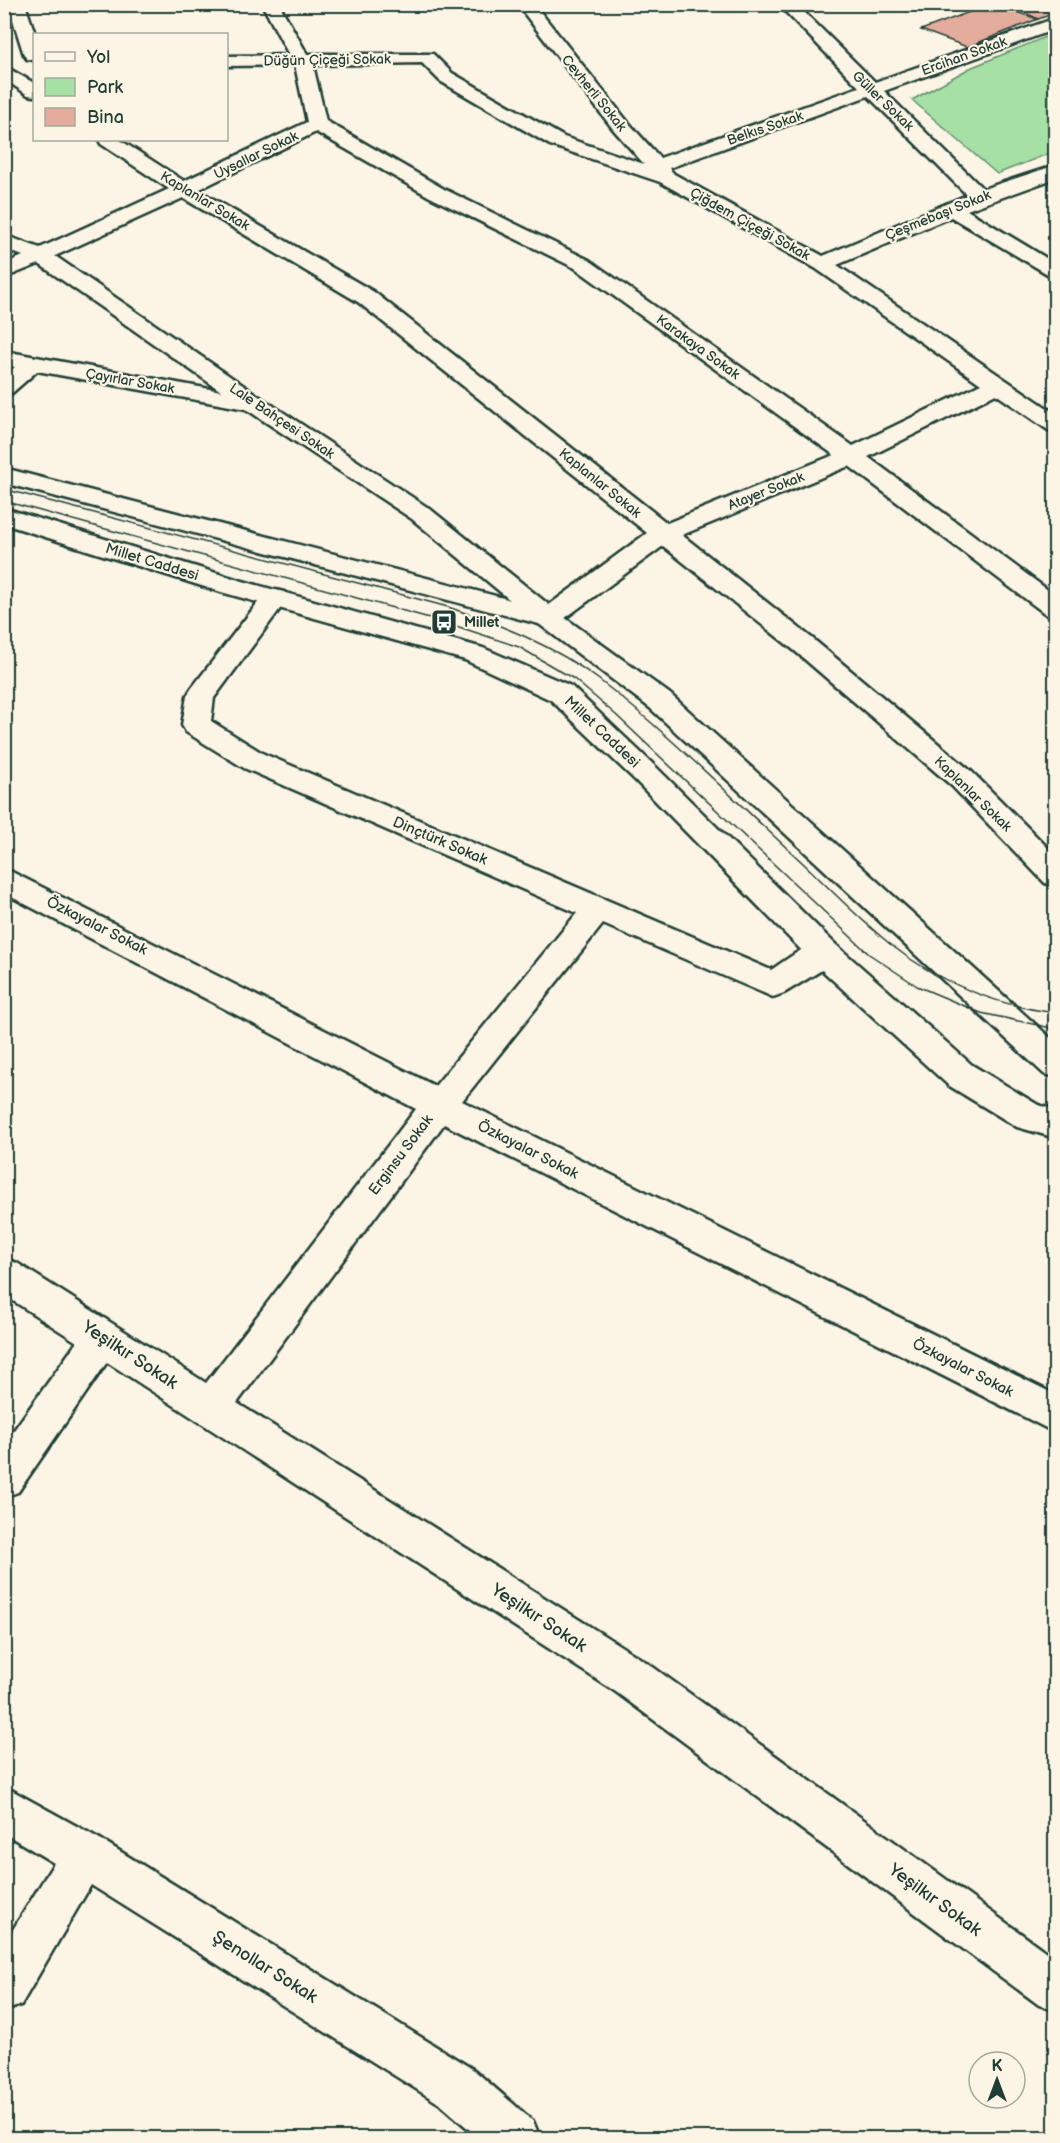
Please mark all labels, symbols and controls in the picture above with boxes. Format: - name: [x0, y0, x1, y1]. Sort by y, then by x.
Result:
- legend: [33, 33, 228, 141]
- street label: Ercihan Sokak: [919, 33, 1009, 79]
- text: Yol: [86, 47, 110, 68]
- street label: Düğün Çiçeği Sokak: [263, 50, 391, 70]
- street label: Cevherli Sokak: [558, 51, 630, 135]
- street label: Güller Sokak: [849, 67, 917, 135]
- text: Park: [87, 77, 123, 98]
- text: Bina: [87, 107, 124, 128]
- street label: Belkıs Sokak: [725, 107, 805, 149]
- street label: Uysallar Sokak: [211, 127, 301, 183]
- street label: Kaplanlar Sokak: [157, 168, 253, 234]
- street label: Çiğdem Çiçeği Sokak: [687, 184, 813, 264]
- street label: Çeşmebaşı Sokak: [883, 186, 993, 244]
- street label: Karakaya Sokak: [653, 311, 743, 383]
- street label: Çayırlar Sokak: [84, 365, 176, 397]
- street label: Lale Bahçesi Sokak: [226, 380, 338, 463]
- street label: Kaplanlar Sokak: [555, 445, 645, 522]
- street label: Atayer Sokak: [725, 468, 807, 514]
- street label: Millet Caddesi: [103, 539, 201, 585]
- bus stop icon: Millet: [429, 607, 459, 637]
- place label: Millet: [464, 614, 500, 631]
- street label: Millet Caddesi: [560, 692, 644, 772]
- street label: Kaplanlar Sokak: [931, 753, 1015, 835]
- street label: Dinçtürk Sokak: [390, 813, 491, 870]
- street label: Özkayalar Sokak: [43, 892, 151, 960]
- street label: Erginsu Sokak: [365, 1111, 438, 1199]
- street label: Özkayalar Sokak: [474, 1116, 582, 1184]
- street label: Yeşilkır Sokak: [78, 1316, 182, 1394]
- street label: Özkayalar Sokak: [909, 1334, 1017, 1402]
- street label: Yeşilkır Sokak: [487, 1579, 591, 1657]
- street label: Yeşilkır Sokak: [884, 1859, 986, 1941]
- street label: Şenollar Sokak: [209, 1926, 321, 2008]
- north arrow: [967, 2050, 1027, 2110]
- text: K: [992, 2057, 1003, 2076]

